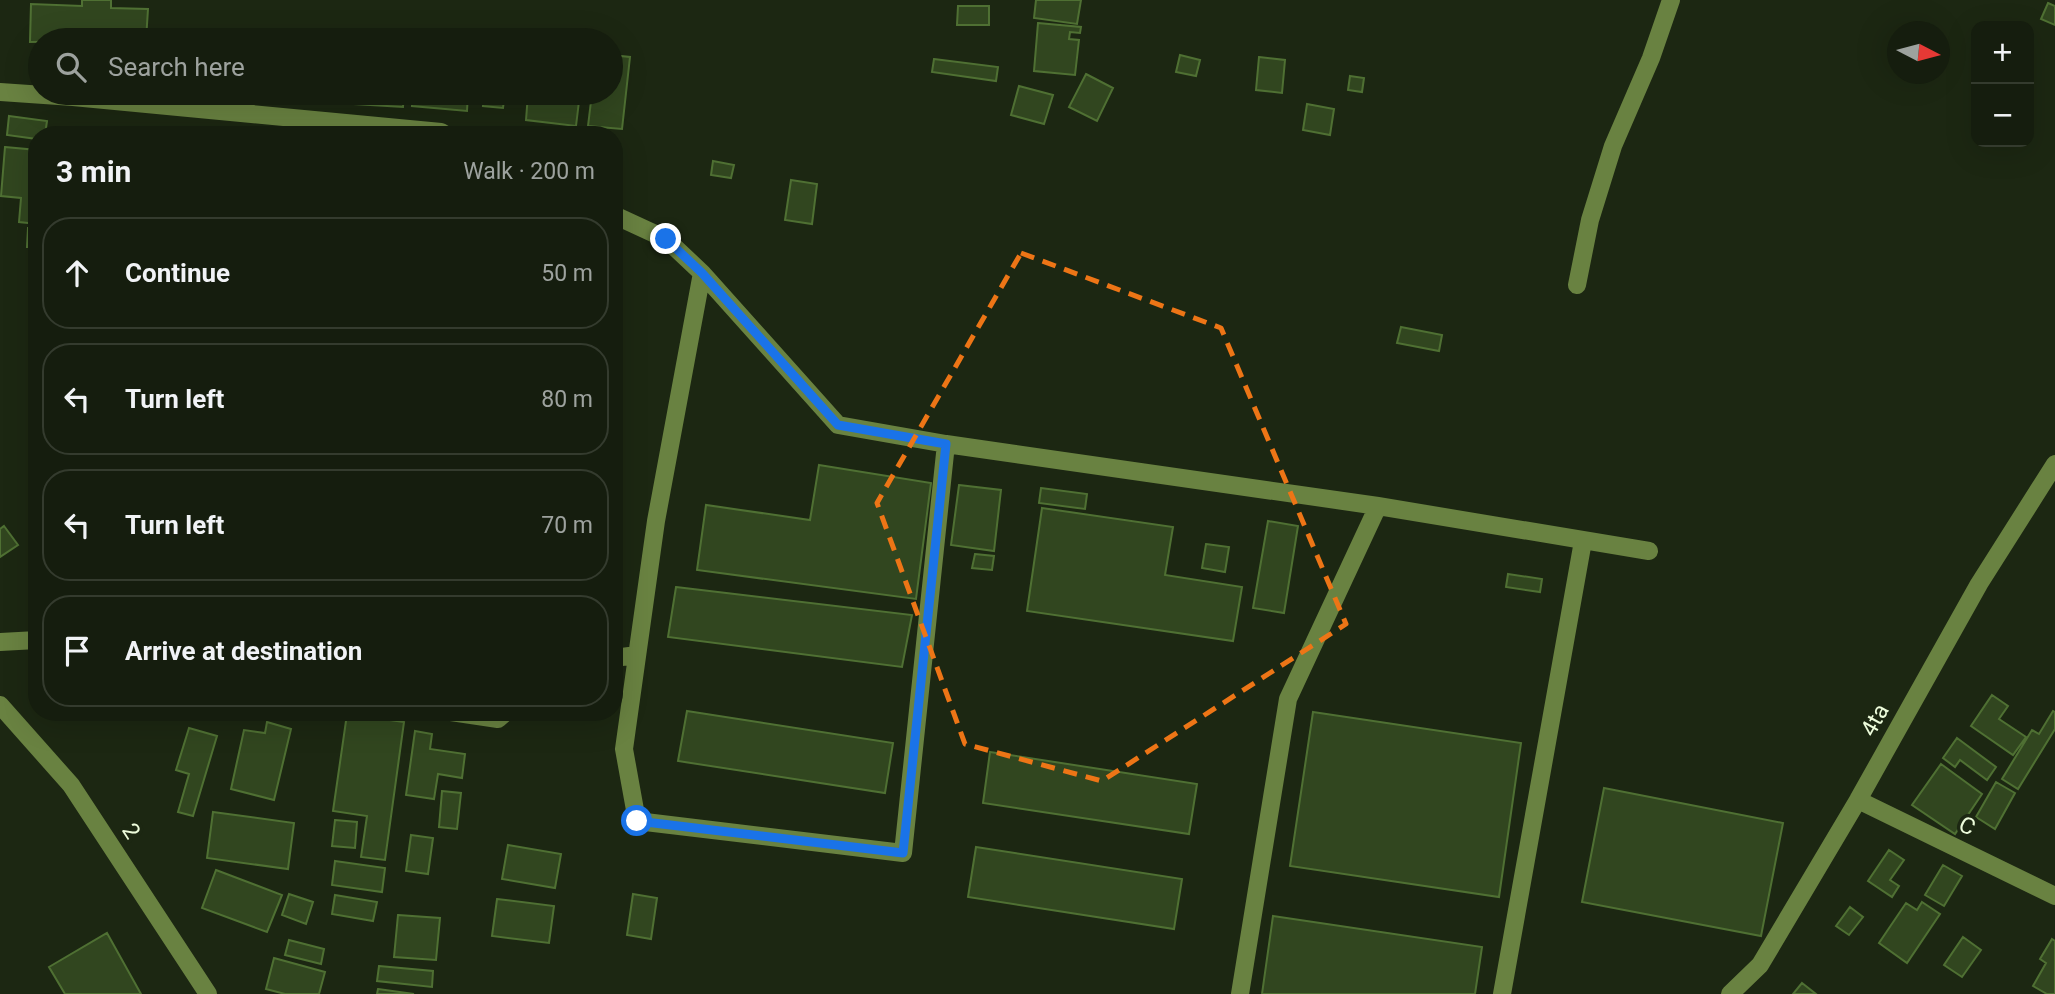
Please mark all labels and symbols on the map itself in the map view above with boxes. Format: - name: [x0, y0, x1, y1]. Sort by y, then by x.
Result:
- north arrow: [1887, 21, 1950, 84]
- route end: [650, 223, 681, 254]
- street label: 4ta: [1855, 699, 1895, 741]
- route start: [621, 805, 652, 836]
- street label: C: [1954, 811, 1980, 841]
- street label: 2: [116, 818, 146, 844]

